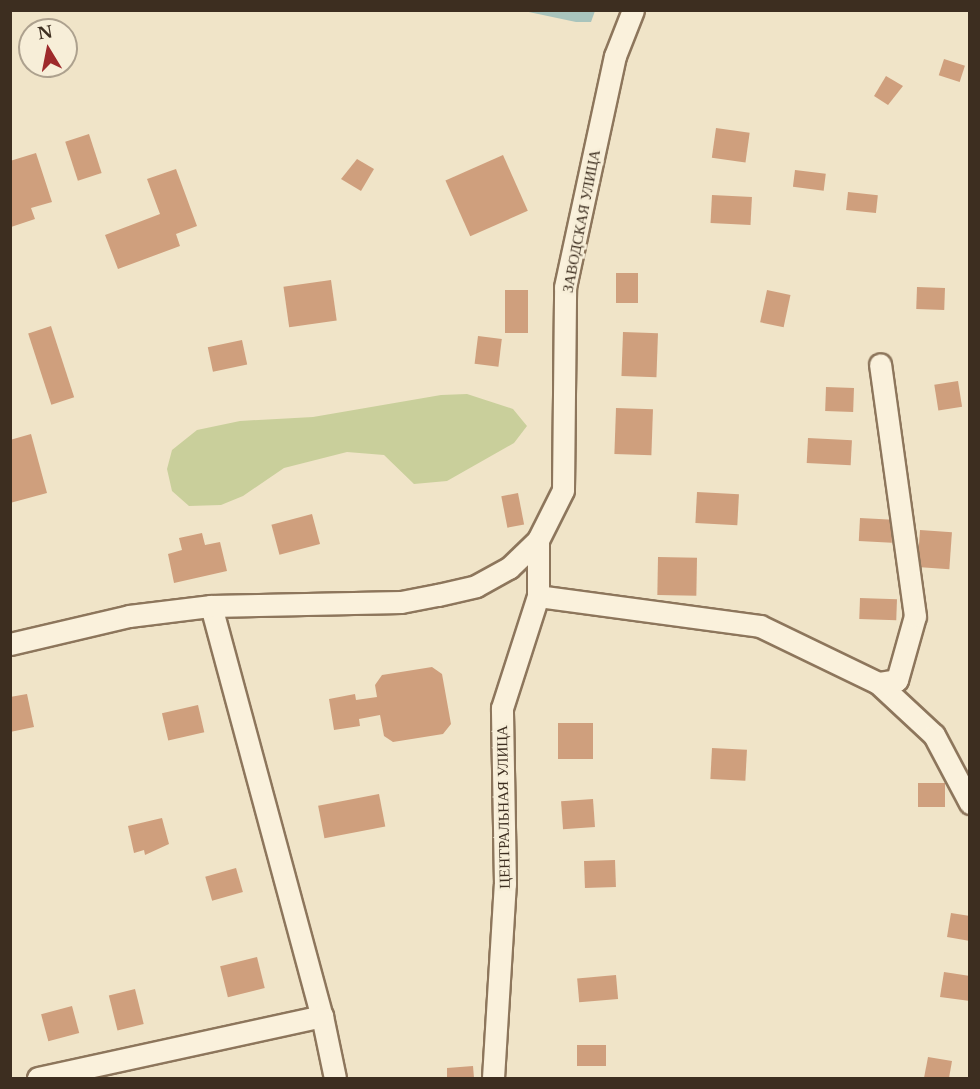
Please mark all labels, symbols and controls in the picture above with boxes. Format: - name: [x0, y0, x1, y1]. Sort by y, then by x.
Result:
- north arrow: [18, 18, 78, 78]
- text: N: [36, 21, 54, 43]
- street label: ЗАВОДСКАЯ УЛИЦА: [558, 148, 604, 294]
- street label: ЦЕНТРАЛЬНАЯ УЛИЦА: [493, 725, 513, 889]

